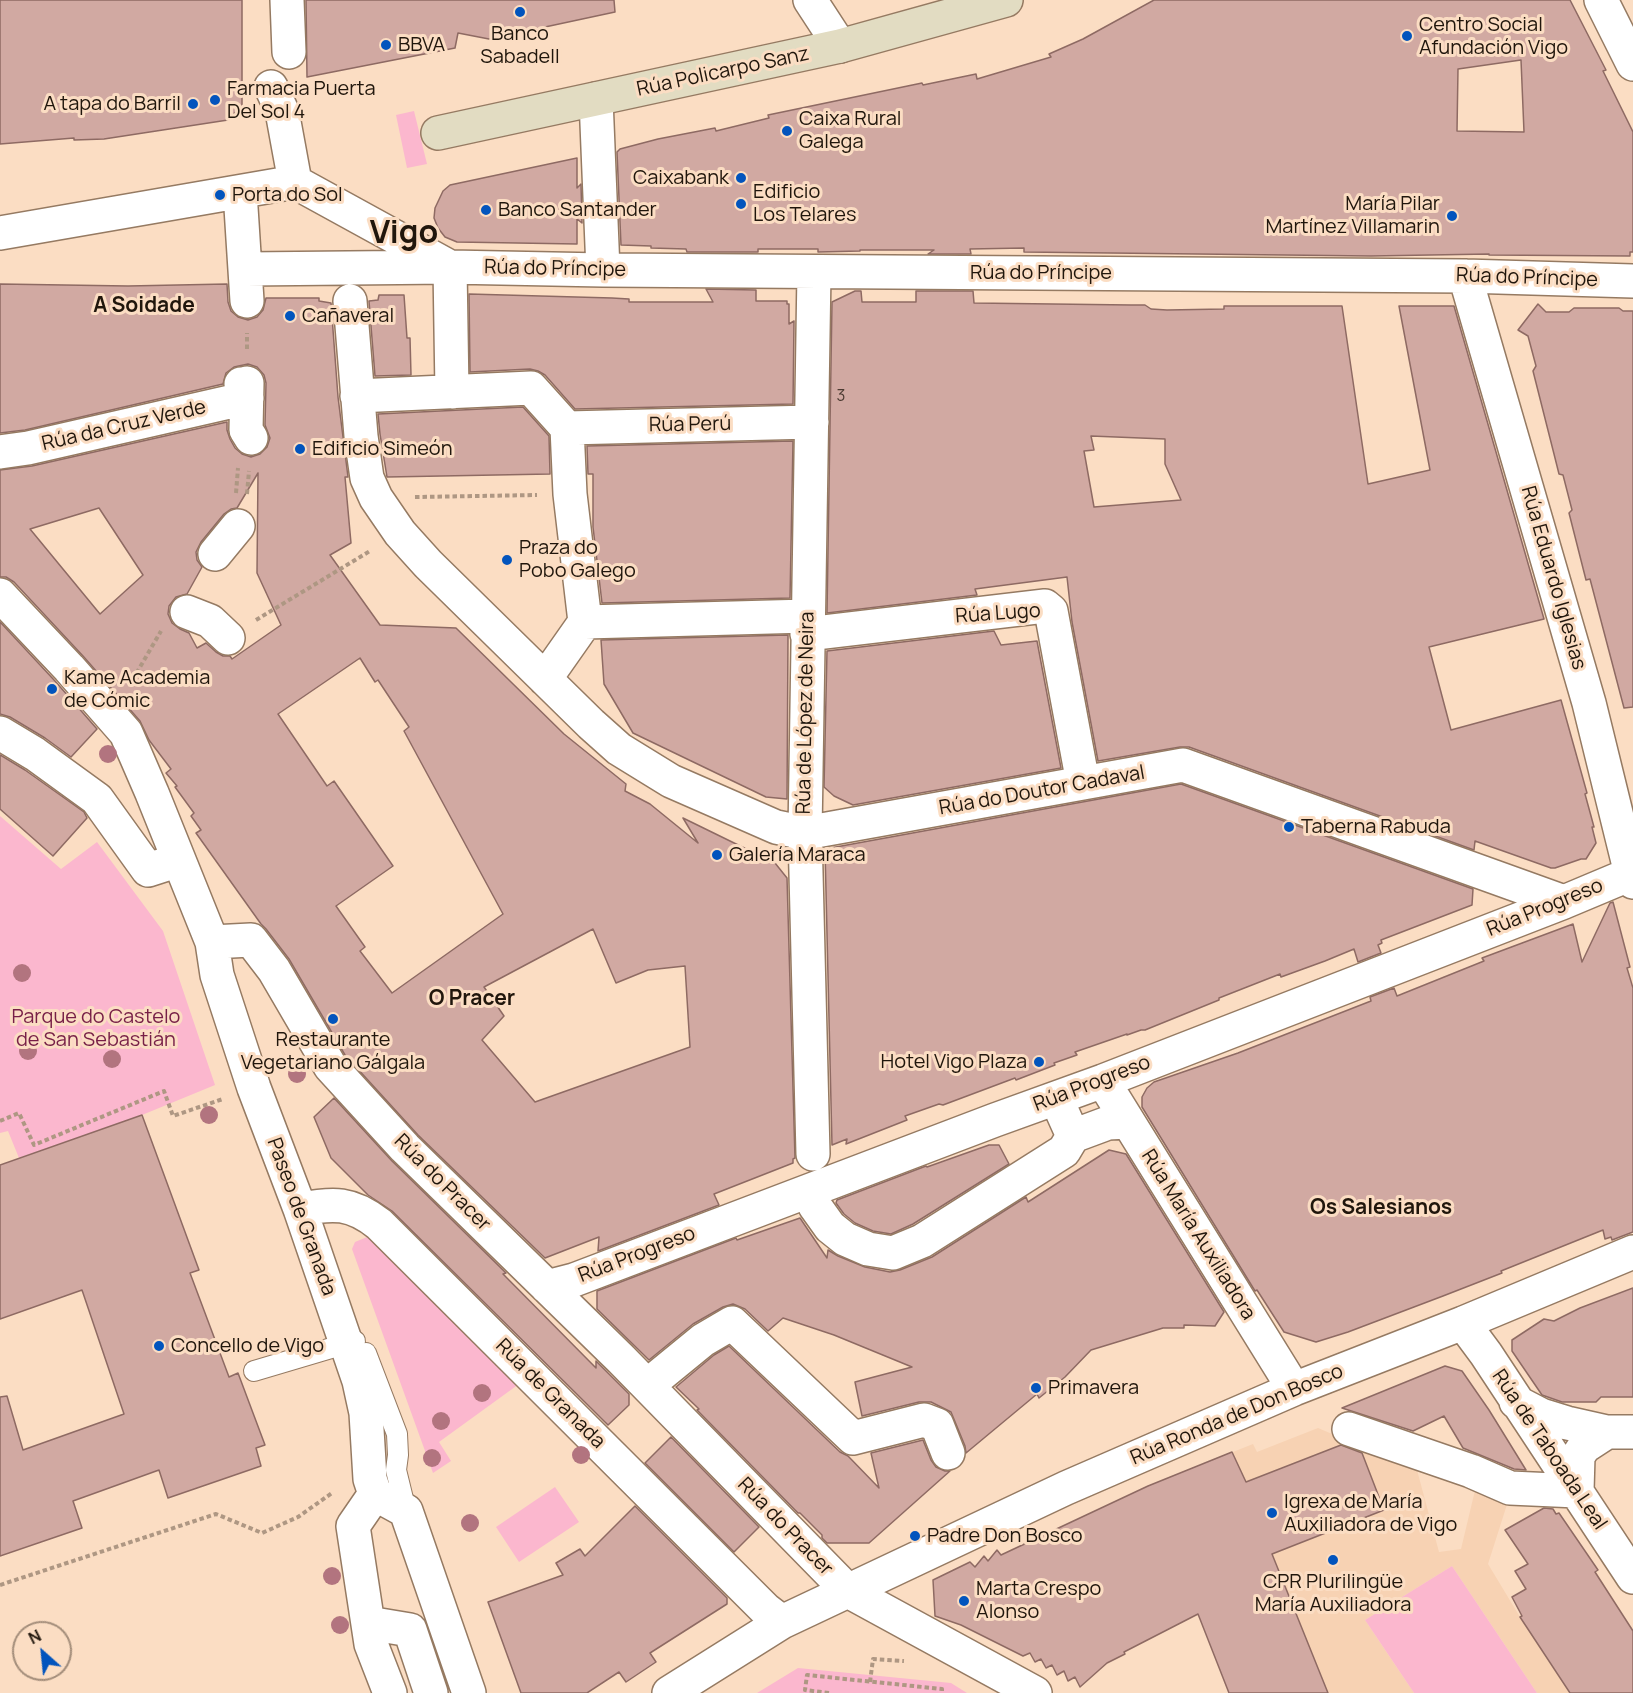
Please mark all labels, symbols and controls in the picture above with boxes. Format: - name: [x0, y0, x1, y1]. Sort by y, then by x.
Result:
- marker: Banco Sabadell: [513, 5, 527, 19]
- place label: Centro Social Afundación Vigo: [1419, 13, 1568, 60]
- place label: Banco Sabadell: [480, 22, 560, 69]
- marker: Centro Social Afundación Vigo: [1400, 29, 1414, 43]
- place label: BBVA: [398, 33, 445, 57]
- marker: BBVA: [379, 38, 393, 52]
- street label: Rúa Policarpo Sanz: [635, 42, 811, 102]
- place label: Farmacia Puerta Del Sol 4: [227, 77, 376, 124]
- place label: A tapa do Barril: [43, 92, 181, 116]
- marker: Farmacia Puerta Del Sol 4: [208, 93, 222, 107]
- marker: A tapa do Barril: [186, 97, 200, 111]
- place label: Caixa Rural Galega: [799, 107, 901, 154]
- marker: Caixa Rural Galega: [780, 124, 794, 138]
- place label: Caixabank: [633, 166, 729, 190]
- marker: Caixabank: [734, 171, 748, 185]
- place label: Edificio Los Telares: [753, 180, 856, 227]
- place label: Porta do Sol: [232, 183, 343, 207]
- marker: Porta do Sol: [213, 188, 227, 202]
- place label: María Pilar Martínez Villamarin: [1265, 192, 1440, 239]
- marker: Edificio Los Telares: [734, 197, 748, 211]
- place label: Banco Santander: [498, 198, 657, 222]
- marker: Banco Santander: [479, 203, 493, 217]
- marker: María Pilar Martínez Villamarin: [1445, 209, 1459, 223]
- district label: Vigo: [370, 215, 438, 253]
- street label: Rúa do Príncipe: [484, 256, 626, 282]
- street label: Rúa do Príncipe: [970, 261, 1112, 285]
- street label: Rúa do Príncipe: [1456, 264, 1598, 292]
- district label: A Soidade: [93, 293, 195, 319]
- place label: Cañaveral: [302, 304, 394, 328]
- marker: Cañaveral: [283, 309, 297, 323]
- house number: 3: [837, 387, 845, 407]
- street label: Rúa da Cruz Verde: [40, 395, 208, 457]
- street label: Rúa Perú: [649, 412, 731, 438]
- place label: Edificio Simeón: [312, 437, 453, 461]
- marker: Edificio Simeón: [293, 442, 307, 456]
- street label: Rúa Eduardo Iglesias: [1515, 483, 1591, 673]
- place label: Praza do Pobo Galego: [519, 536, 636, 583]
- marker: Praza do Pobo Galego: [500, 553, 514, 567]
- street label: Rúa Lugo: [955, 599, 1041, 629]
- street label: Rúa de López de Neira: [792, 611, 820, 815]
- place label: Kame Academia de Cómic: [64, 666, 210, 713]
- marker: Kame Academia de Cómic: [45, 682, 59, 696]
- street label: Rúa do Doutor Cadaval: [937, 761, 1147, 821]
- place label: Taberna Rabuda: [1301, 815, 1451, 839]
- marker: Taberna Rabuda: [1282, 820, 1296, 834]
- place label: Galería Maraca: [729, 843, 866, 867]
- marker: Galería Maraca: [710, 848, 724, 862]
- street label: Rúa Progreso: [1483, 874, 1607, 942]
- district label: O Pracer: [429, 986, 515, 1012]
- park label: Parque do Castelo de San Sebastián: [12, 1005, 180, 1052]
- marker: Restaurante Vegetariano Gálgala: [326, 1012, 340, 1026]
- place label: Restaurante Vegetariano Gálgala: [241, 1028, 425, 1075]
- place label: Hotel Vigo Plaza: [881, 1050, 1027, 1074]
- street label: Rúa Progreso: [1030, 1051, 1154, 1117]
- marker: Hotel Vigo Plaza: [1032, 1055, 1046, 1069]
- street label: Rúa do Pracer: [389, 1130, 495, 1236]
- street label: Paseo de Granada: [261, 1135, 341, 1299]
- street label: Rúa María Auxiliadora: [1136, 1145, 1260, 1325]
- district label: Os Salesianos: [1310, 1195, 1452, 1221]
- street label: Rúa Progreso: [575, 1222, 699, 1288]
- place label: Concello de Vigo: [171, 1334, 324, 1358]
- street label: Rúa de Granada: [490, 1334, 610, 1454]
- marker: Concello de Vigo: [152, 1339, 166, 1353]
- street label: Rúa Ronda de Don Bosco: [1127, 1359, 1347, 1471]
- street label: Rúa de Taboada Leal: [1486, 1365, 1612, 1535]
- place label: Primavera: [1048, 1376, 1139, 1400]
- marker: Primavera: [1029, 1381, 1043, 1395]
- street label: Rúa do Pracer: [732, 1473, 838, 1581]
- place label: Igrexa de María Auxiliadora de Vigo: [1284, 1490, 1457, 1537]
- marker: Igrexa de María Auxiliadora de Vigo: [1265, 1506, 1279, 1520]
- place label: Padre Don Bosco: [927, 1524, 1083, 1548]
- marker: Padre Don Bosco: [908, 1529, 922, 1543]
- marker: CPR Plurilingüe María Auxiliadora: [1326, 1553, 1340, 1567]
- place label: CPR Plurilingüe María Auxiliadora: [1255, 1570, 1411, 1617]
- place label: Marta Crespo Alonso: [976, 1577, 1101, 1624]
- marker: Marta Crespo Alonso: [957, 1594, 971, 1608]
- north arrow: [12, 1621, 72, 1681]
- text: N: [25, 1624, 45, 1649]

